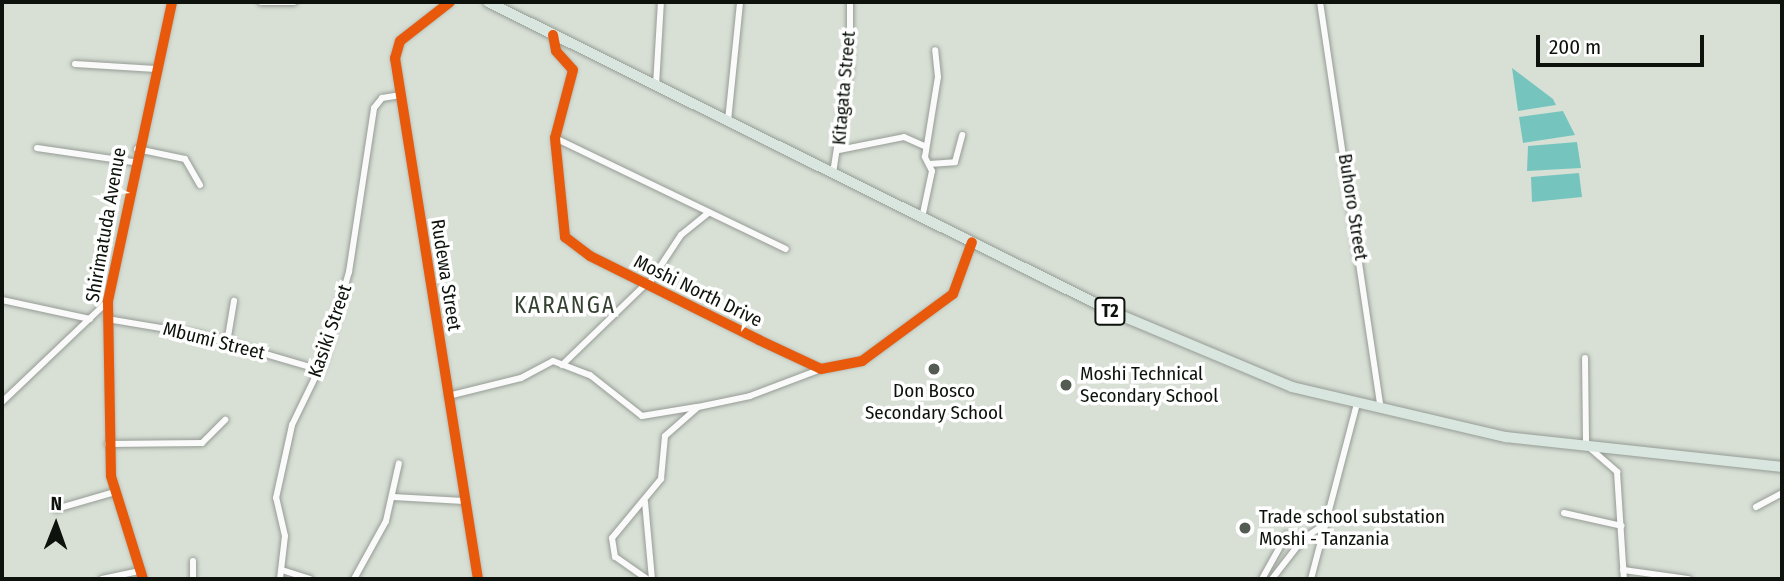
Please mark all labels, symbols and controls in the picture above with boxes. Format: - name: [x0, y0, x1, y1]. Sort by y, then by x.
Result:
- scale bar: [1539, 21, 1707, 65]
- street label: Kitagata Street: [828, 30, 860, 146]
- text: 200 m: [1549, 34, 1601, 60]
- street label: Shirimatuda Avenue: [81, 146, 131, 304]
- street label: Buhoro Street: [1333, 152, 1373, 262]
- street label: Rudewa Street: [426, 218, 466, 332]
- street label: Moshi North Drive: [630, 250, 766, 332]
- street label: Kasiki Street: [303, 282, 357, 380]
- district label: KARANGA: [515, 291, 615, 319]
- road number: T2: [1094, 296, 1126, 326]
- street label: Mbumi Street: [161, 317, 267, 365]
- marker: Don Bosco Secondary School: [926, 361, 942, 377]
- place label: Moshi Technical Secondary School: [1080, 363, 1218, 407]
- marker: Moshi Technical Secondary School: [1058, 377, 1074, 393]
- place label: Don Bosco Secondary School: [865, 380, 1003, 424]
- north arrow: [21, 490, 91, 560]
- text: N: [50, 492, 62, 515]
- place label: Trade school substation Moshi - Tanzania: [1259, 506, 1445, 550]
- marker: Trade school substation Moshi - Tanzania: [1237, 520, 1253, 536]

